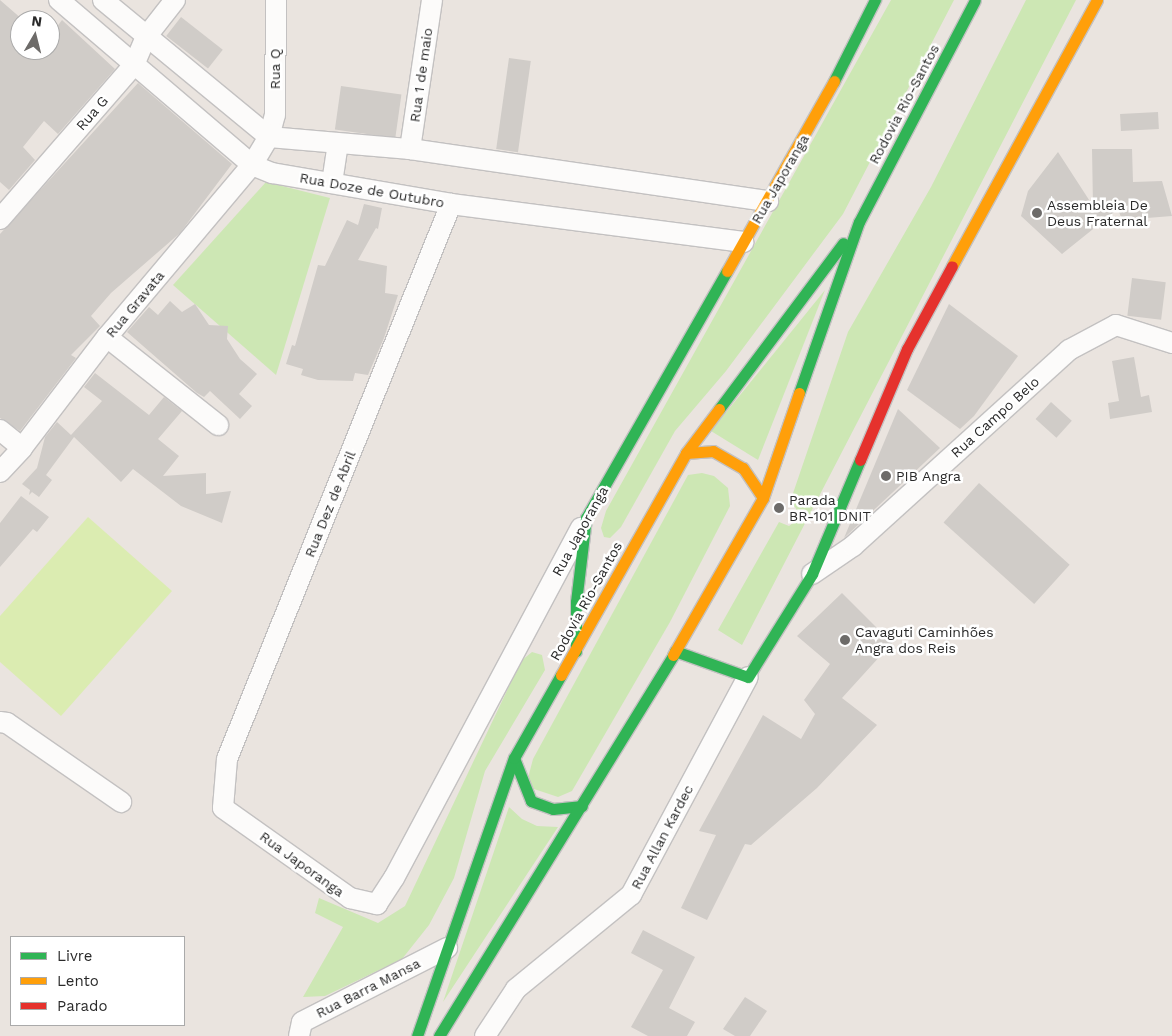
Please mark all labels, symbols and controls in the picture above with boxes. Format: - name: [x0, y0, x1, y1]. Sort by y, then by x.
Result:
- north arrow: [10, 10, 60, 60]
- text: N: [31, 12, 43, 30]
- street label: Rua 1 de maio: [406, 26, 436, 124]
- street label: Rodovia Rio-Santos: [865, 41, 943, 167]
- street label: Rua Q: [267, 49, 283, 89]
- street label: Rua G: [72, 92, 112, 134]
- street label: Rua Japoranga: [748, 131, 812, 227]
- street label: Rua Doze de Outubro: [298, 169, 446, 211]
- place label: Assembleia De Deus Fraternal: [1047, 197, 1148, 230]
- marker: Assembleia De Deus Fraternal: [1031, 207, 1043, 219]
- street label: Rua Gravata: [102, 267, 168, 341]
- street label: Rua Campo Belo: [947, 373, 1043, 461]
- street label: Rua Dez de Abril: [301, 448, 359, 560]
- place label: PIB Angra: [896, 468, 961, 484]
- marker: PIB Angra: [880, 470, 892, 482]
- street label: Rua Japoranga: [548, 483, 612, 579]
- place label: Parada BR-101 DNIT: [789, 492, 871, 524]
- marker: Parada BR-101 DNIT: [773, 502, 785, 514]
- street label: Rodovia Rio-Santos: [546, 539, 626, 663]
- place label: Cavaguti Caminhões Angra dos Reis: [855, 624, 994, 656]
- marker: Cavaguti Caminhões Angra dos Reis: [839, 634, 851, 646]
- street label: Rua Allan Kardec: [627, 782, 697, 892]
- street label: Rua Japoranga: [256, 828, 348, 900]
- legend: [10, 936, 185, 1026]
- text: Livre: [57, 947, 92, 965]
- street label: Rua Barra Mansa: [313, 954, 423, 1022]
- text: Lento: [57, 972, 99, 990]
- text: Parado: [57, 997, 107, 1015]

